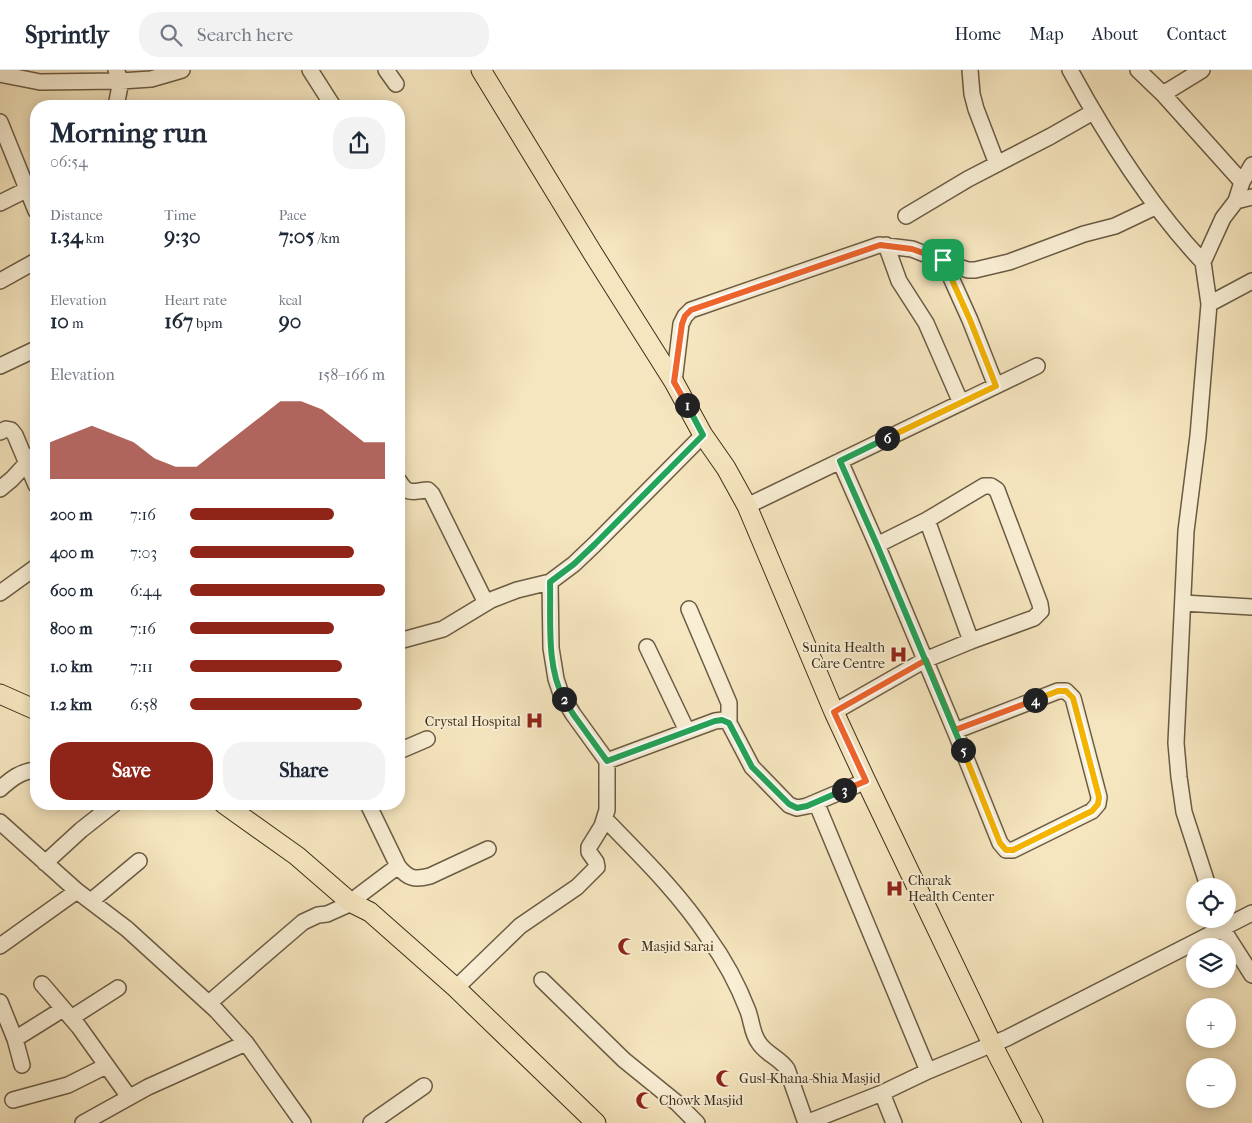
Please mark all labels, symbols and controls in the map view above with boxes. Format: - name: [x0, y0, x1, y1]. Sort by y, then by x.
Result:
- search box: [139, 12, 489, 57]
- text: Sprintly: [25, 21, 109, 49]
- icon: search: [157, 21, 185, 49]
- text: Search here: [197, 24, 293, 46]
- text: Home: [954, 24, 1001, 45]
- text: Map: [1029, 24, 1064, 45]
- text: About: [1092, 24, 1138, 45]
- text: Contact: [1166, 24, 1227, 45]
- text: Morning run: [50, 116, 207, 149]
- button: share: [333, 117, 385, 169]
- text: 06:54: [50, 152, 88, 171]
- text: Distance: [50, 207, 103, 224]
- text: Time: [164, 207, 196, 224]
- text: Pace: [279, 207, 307, 224]
- text: 1.34: [50, 224, 83, 248]
- text: 9:30: [164, 224, 201, 248]
- text: 7:05: [279, 224, 315, 248]
- text: km: [83, 230, 104, 247]
- text: /km: [315, 230, 340, 247]
- pin: [922, 239, 964, 281]
- icon: arrive: [929, 246, 957, 274]
- text: Elevation: [50, 292, 107, 309]
- text: Heart rate: [164, 292, 227, 309]
- text: kcal: [279, 292, 302, 309]
- text: 10: [50, 309, 69, 333]
- text: 167: [164, 309, 193, 333]
- text: 90: [279, 309, 301, 333]
- text: m: [69, 315, 84, 332]
- text: bpm: [193, 315, 223, 332]
- text: Elevation: [50, 365, 115, 384]
- text: 158–166 m: [318, 365, 385, 384]
- pin: 1: [674, 392, 700, 418]
- text: 1: [685, 397, 690, 414]
- pin: 6: [874, 426, 900, 450]
- text: 6: [884, 430, 891, 447]
- text: 200 m: [50, 505, 93, 524]
- text: 7:16: [130, 505, 156, 524]
- text: 400 m: [50, 543, 94, 562]
- text: 7:03: [130, 543, 157, 562]
- text: 600 m: [50, 581, 93, 600]
- text: 6:44: [130, 581, 162, 600]
- text: 800 m: [50, 619, 92, 638]
- text: 7:16: [130, 619, 156, 638]
- place label: Sunita Health Care Centre: [802, 639, 885, 672]
- hospital icon: Sunita Health Care Centre: [889, 645, 909, 665]
- text: 1.0 km: [50, 657, 93, 676]
- text: 7:11: [130, 657, 153, 676]
- pin: 2: [552, 686, 576, 712]
- pin: 4: [1022, 688, 1048, 712]
- text: 2: [561, 691, 568, 708]
- text: 4: [1031, 692, 1040, 709]
- text: 1.2 km: [50, 695, 92, 714]
- text: 6:58: [130, 695, 158, 714]
- hospital icon: Crystal Hospital: [525, 711, 545, 731]
- place label: Crystal Hospital: [425, 713, 521, 730]
- pin: 5: [950, 738, 976, 762]
- button: Save: [50, 742, 213, 800]
- button: Share: [223, 742, 385, 800]
- text: 5: [960, 742, 967, 759]
- pin: 3: [832, 778, 856, 802]
- text: 3: [842, 782, 847, 799]
- place label: Charak Health Center: [908, 872, 994, 905]
- hospital icon: Charak Health Center: [884, 878, 904, 898]
- map controls: [1186, 878, 1236, 1108]
- button: locate: [1186, 878, 1236, 928]
- mosque icon: Masjid Sarai: [617, 936, 637, 956]
- place label: Masjid Sarai: [641, 938, 714, 955]
- button: layers: [1186, 938, 1236, 988]
- button: +: [1186, 998, 1236, 1048]
- button: −: [1186, 1058, 1236, 1108]
- mosque icon: Gusl-Khana-Shia Masjid: [715, 1068, 735, 1088]
- place label: Gusl-Khana-Shia Masjid: [739, 1070, 881, 1087]
- mosque icon: Chowk Masjid: [635, 1090, 655, 1110]
- place label: Chowk Masjid: [659, 1092, 744, 1109]

